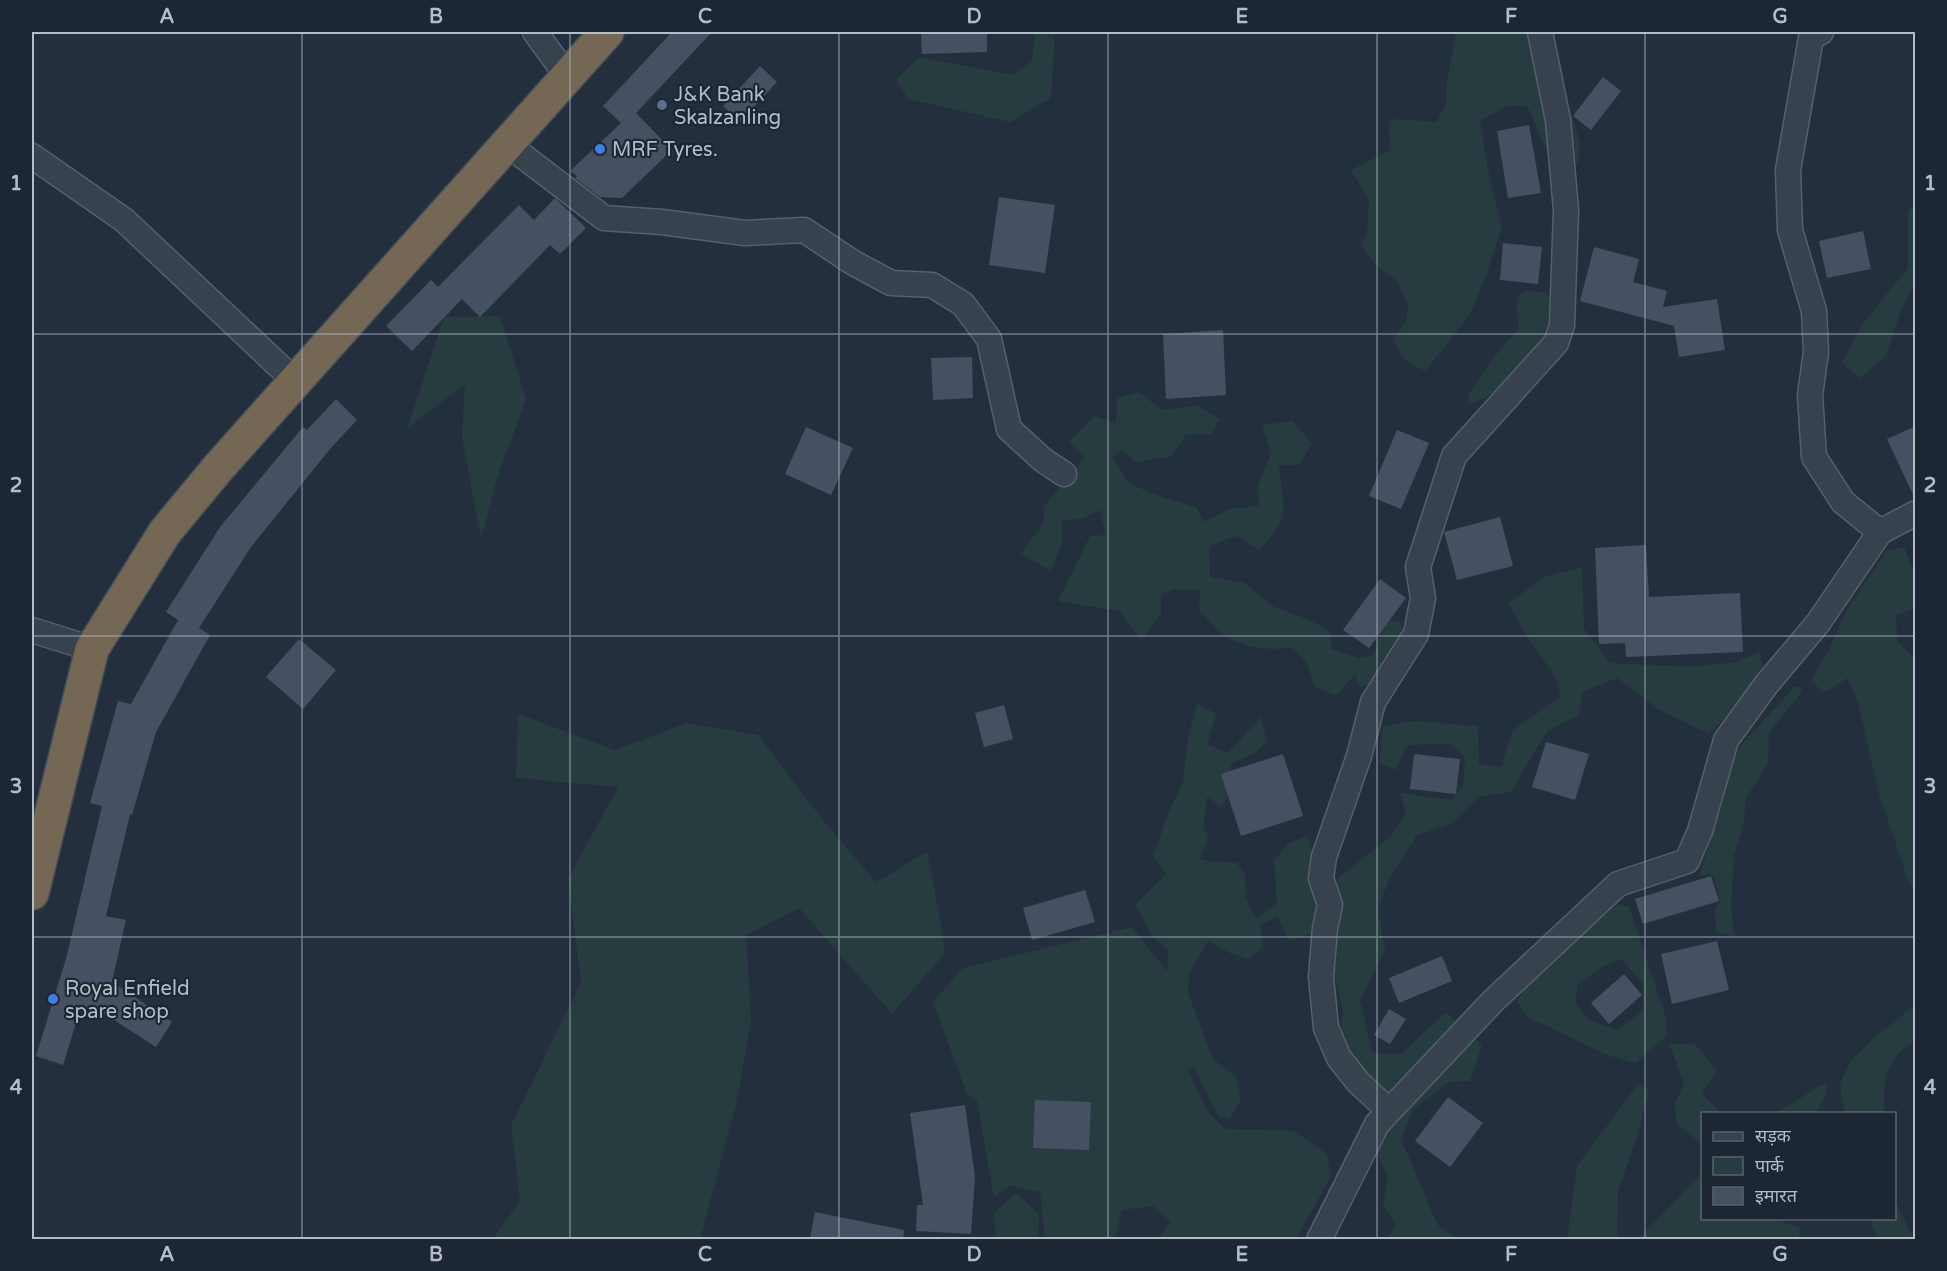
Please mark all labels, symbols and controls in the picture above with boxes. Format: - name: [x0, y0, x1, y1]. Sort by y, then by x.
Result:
- text: A: [160, 5, 175, 29]
- text: B: [429, 5, 443, 29]
- text: C: [698, 5, 712, 29]
- text: D: [966, 5, 982, 29]
- text: E: [1236, 5, 1249, 29]
- text: F: [1505, 5, 1517, 29]
- text: G: [1772, 5, 1788, 29]
- place label: J&K Bank Skalzanling: [674, 83, 781, 130]
- marker: J&K Bank Skalzanling: [655, 98, 669, 112]
- place label: MRF Tyres.: [612, 138, 718, 162]
- marker: MRF Tyres.: [593, 142, 607, 156]
- text: 1: [10, 172, 22, 196]
- text: 1: [1924, 172, 1936, 196]
- text: 2: [10, 474, 22, 498]
- text: 2: [1924, 474, 1936, 498]
- text: 3: [10, 775, 22, 799]
- text: 3: [1924, 775, 1936, 799]
- place label: Royal Enfield spare shop: [65, 977, 190, 1024]
- marker: Royal Enfield spare shop: [46, 992, 60, 1006]
- text: 4: [10, 1076, 23, 1100]
- text: 4: [1924, 1076, 1937, 1100]
- legend: [1701, 1112, 1896, 1220]
- text: सड़क: [1755, 1125, 1792, 1147]
- text: पार्क: [1755, 1155, 1785, 1177]
- text: इमारत: [1755, 1185, 1798, 1207]
- text: A: [160, 1243, 175, 1267]
- text: B: [429, 1243, 443, 1267]
- text: C: [698, 1243, 712, 1267]
- text: D: [966, 1243, 982, 1267]
- text: E: [1236, 1243, 1249, 1267]
- text: F: [1505, 1243, 1517, 1267]
- text: G: [1772, 1243, 1788, 1267]

